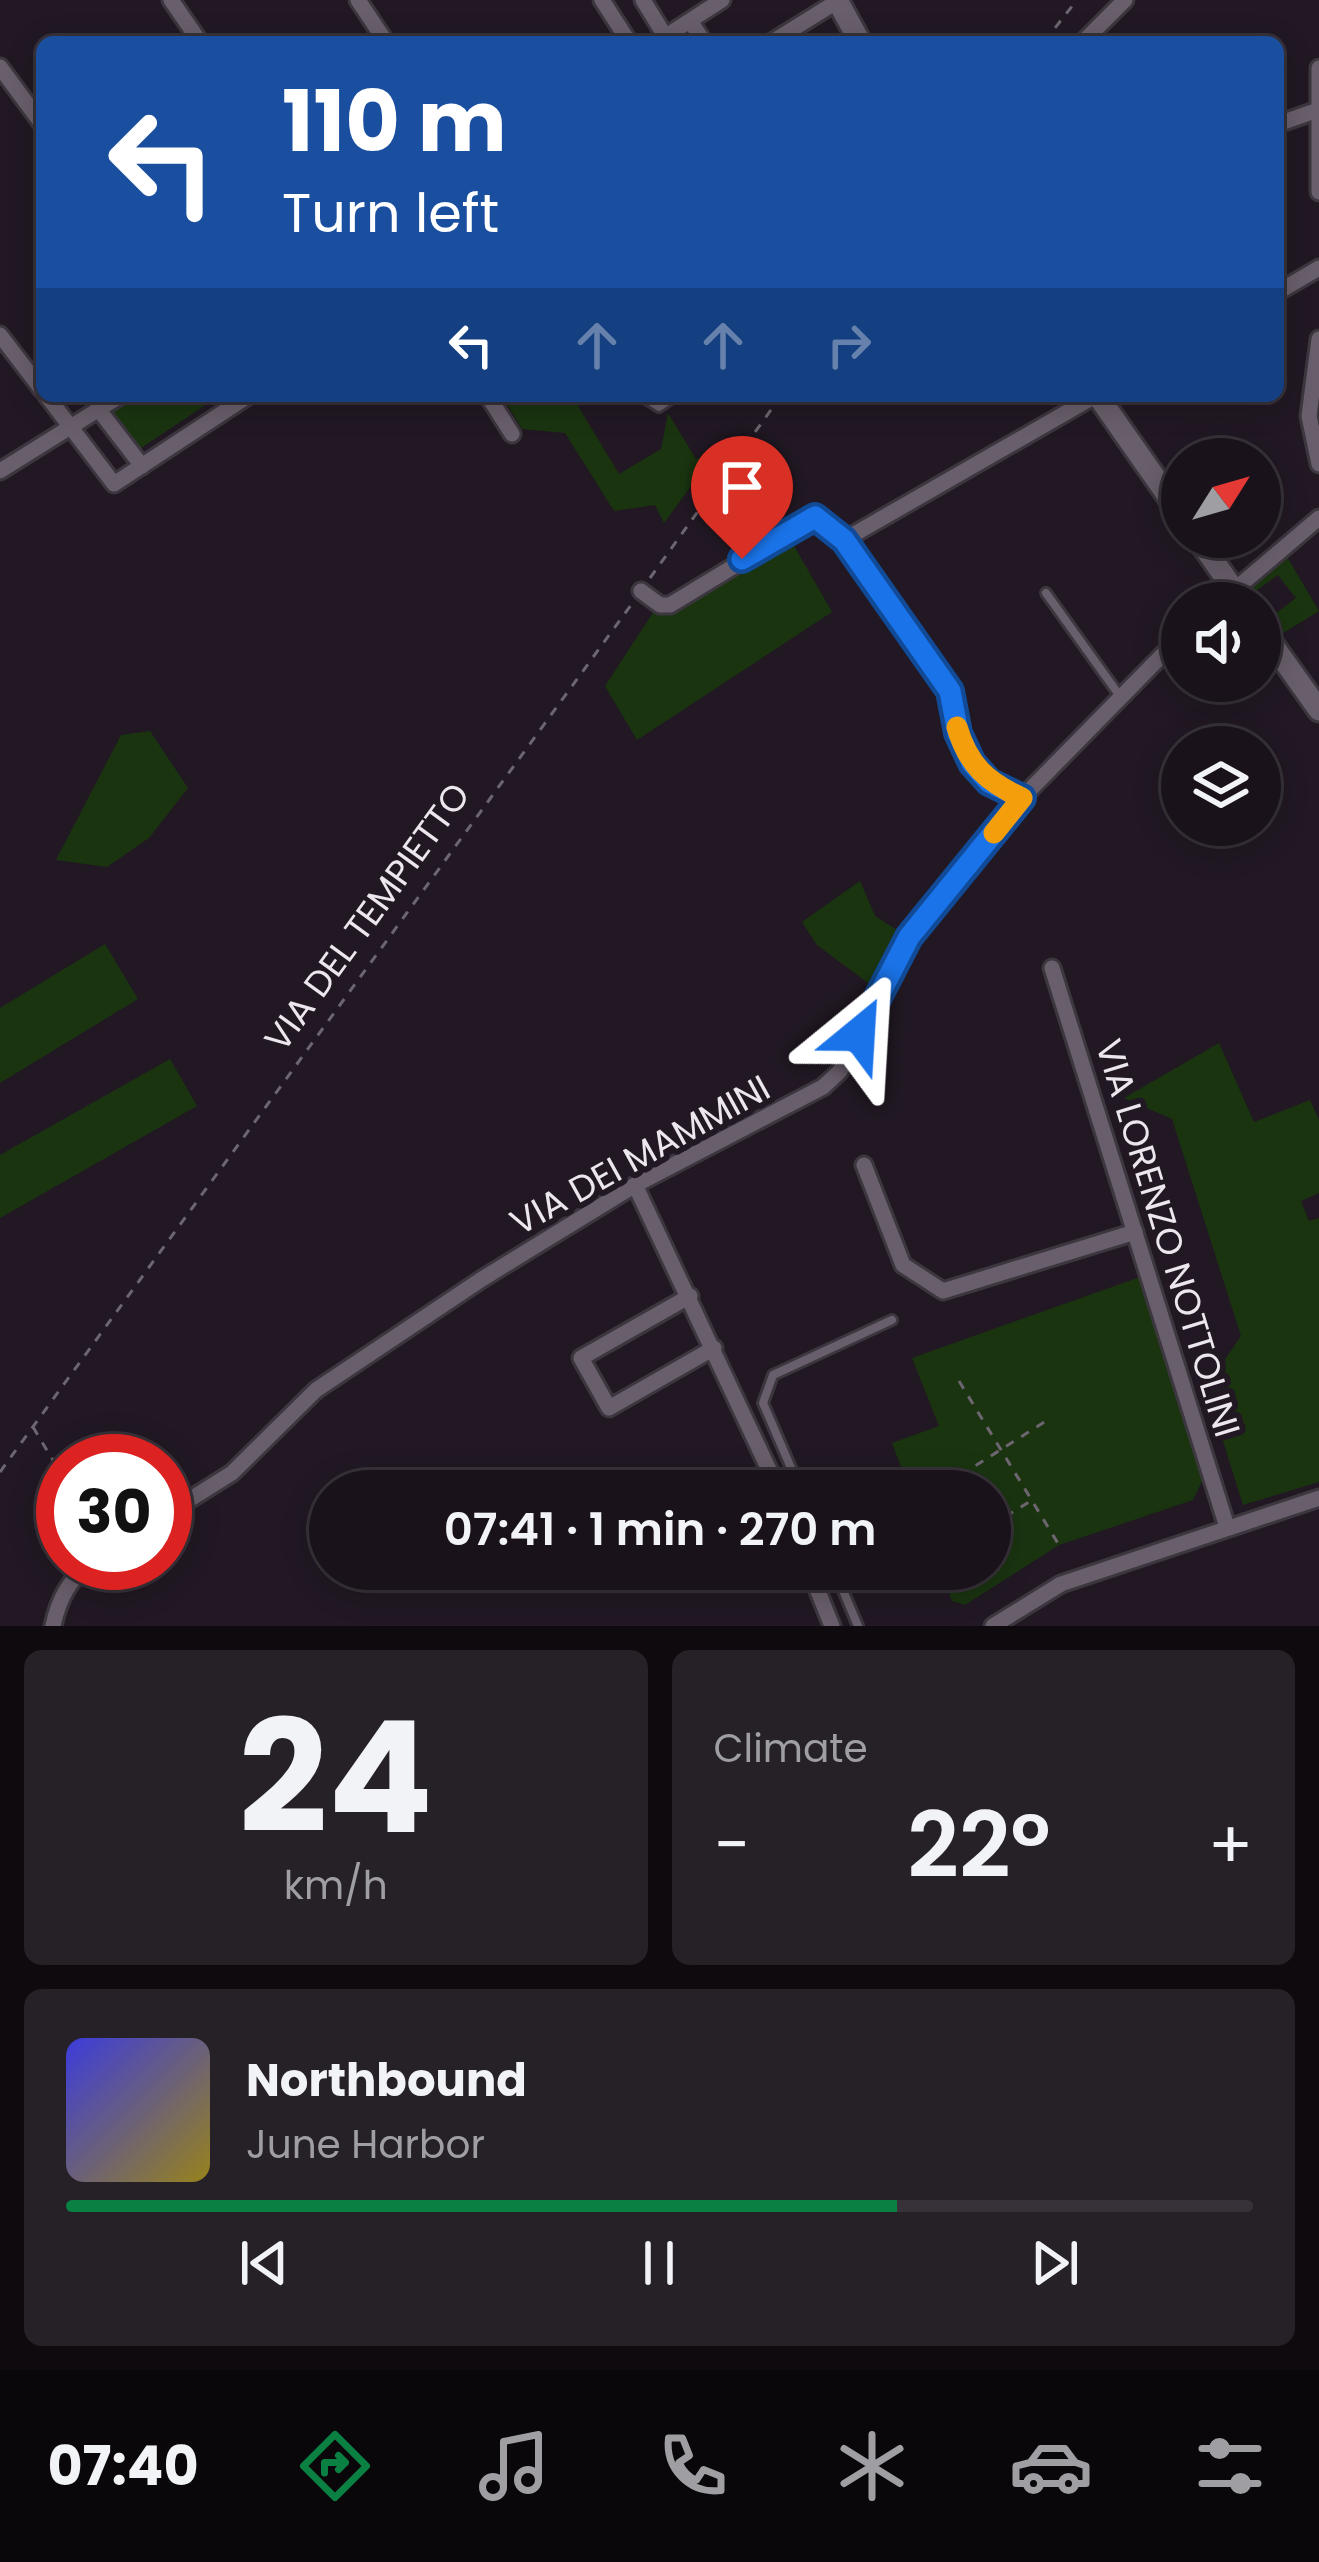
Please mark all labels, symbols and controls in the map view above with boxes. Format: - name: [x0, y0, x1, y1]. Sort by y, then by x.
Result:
- text: 110 m: [282, 63, 507, 180]
- icon: left: [84, 84, 240, 240]
- text: Turn left: [282, 175, 499, 251]
- icon: left: [438, 312, 504, 378]
- icon: ahead: [564, 312, 630, 378]
- icon: ahead: [690, 312, 756, 378]
- icon: right: [816, 312, 882, 378]
- pin: [691, 436, 793, 559]
- north arrow: [1161, 438, 1281, 558]
- map controls: [1161, 438, 1281, 846]
- icon: arrive: [709, 454, 775, 520]
- button: sound: [1161, 582, 1281, 702]
- button: layers: [1161, 726, 1281, 846]
- street label: VIA DEL TEMPIETTO: [252, 772, 482, 1062]
- position arrow: [796, 971, 922, 1097]
- street label: VIA LORENZO NOTTOLINI: [1083, 1033, 1253, 1443]
- street label: VIA DEI MAMMINI: [501, 1062, 779, 1248]
- speed limit sign: 30: [36, 1434, 192, 1590]
- text: 07:41 · 1 min · 270 m: [444, 1498, 876, 1561]
- text: 24: [238, 1668, 433, 1887]
- text: Climate: [714, 1721, 868, 1776]
- text: 22°: [907, 1782, 1051, 1909]
- text: −: [714, 1799, 750, 1891]
- text: +: [1208, 1799, 1253, 1891]
- text: km/h: [284, 1858, 388, 1913]
- text: Northbound: [246, 2049, 527, 2112]
- text: June Harbor: [246, 2117, 485, 2172]
- icon: previous: [231, 2230, 297, 2296]
- icon: pause: [626, 2230, 692, 2296]
- icon: next: [1022, 2230, 1088, 2296]
- icon: directions: [293, 2424, 377, 2508]
- icon: music: [472, 2424, 556, 2508]
- icon: phone: [651, 2424, 735, 2508]
- icon: climate: [830, 2424, 914, 2508]
- icon: car: [1009, 2424, 1093, 2508]
- icon: filters: [1188, 2424, 1272, 2508]
- text: 07:40: [47, 2428, 199, 2504]

